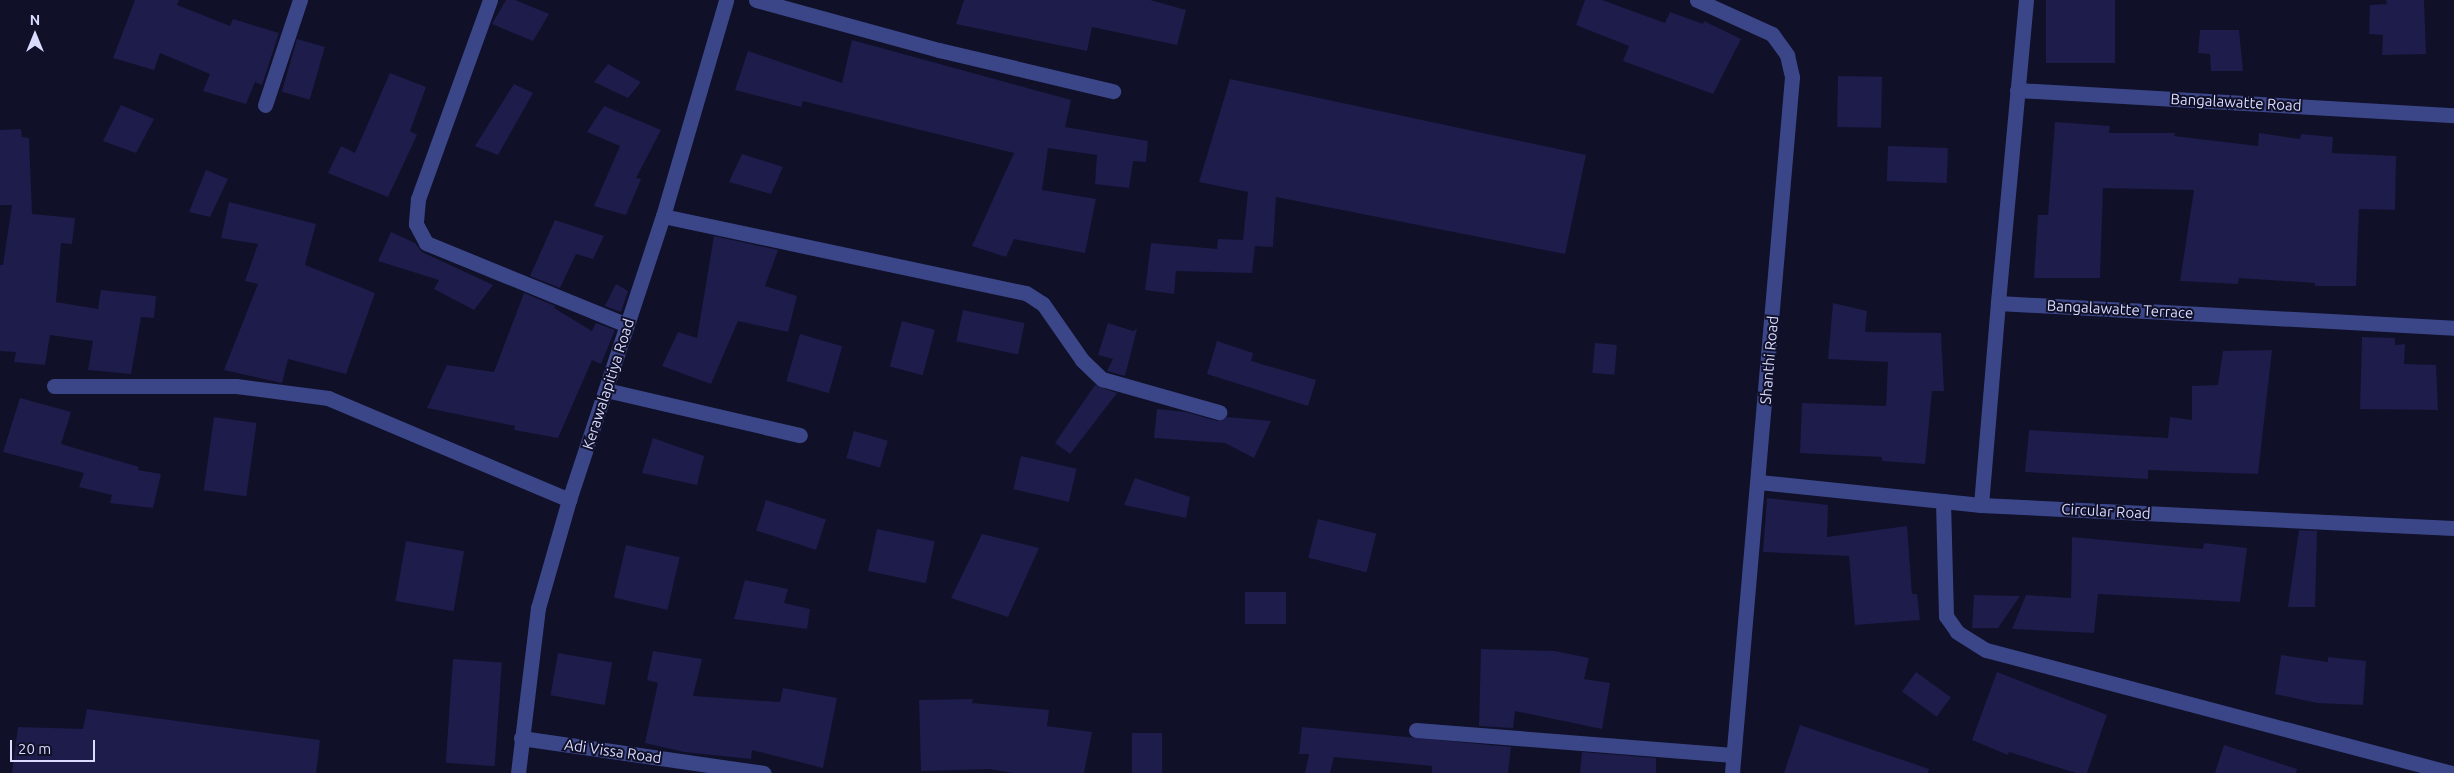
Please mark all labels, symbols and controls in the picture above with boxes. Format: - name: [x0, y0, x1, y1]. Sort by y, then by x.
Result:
- north arrow: [10, 10, 60, 60]
- text: N: [30, 12, 40, 28]
- street label: Bangalawatte Road: [2170, 90, 2302, 114]
- street label: Bangalawatte Terrace: [2046, 296, 2194, 322]
- street label: Shanthi Road: [1756, 315, 1782, 405]
- street label: Kerawalapitiya Road: [578, 316, 638, 452]
- street label: Circular Road: [2061, 500, 2151, 522]
- scale bar: [12, 730, 98, 762]
- street label: Adi Vissa Road: [563, 735, 663, 767]
- text: 20 m: [18, 740, 51, 757]

